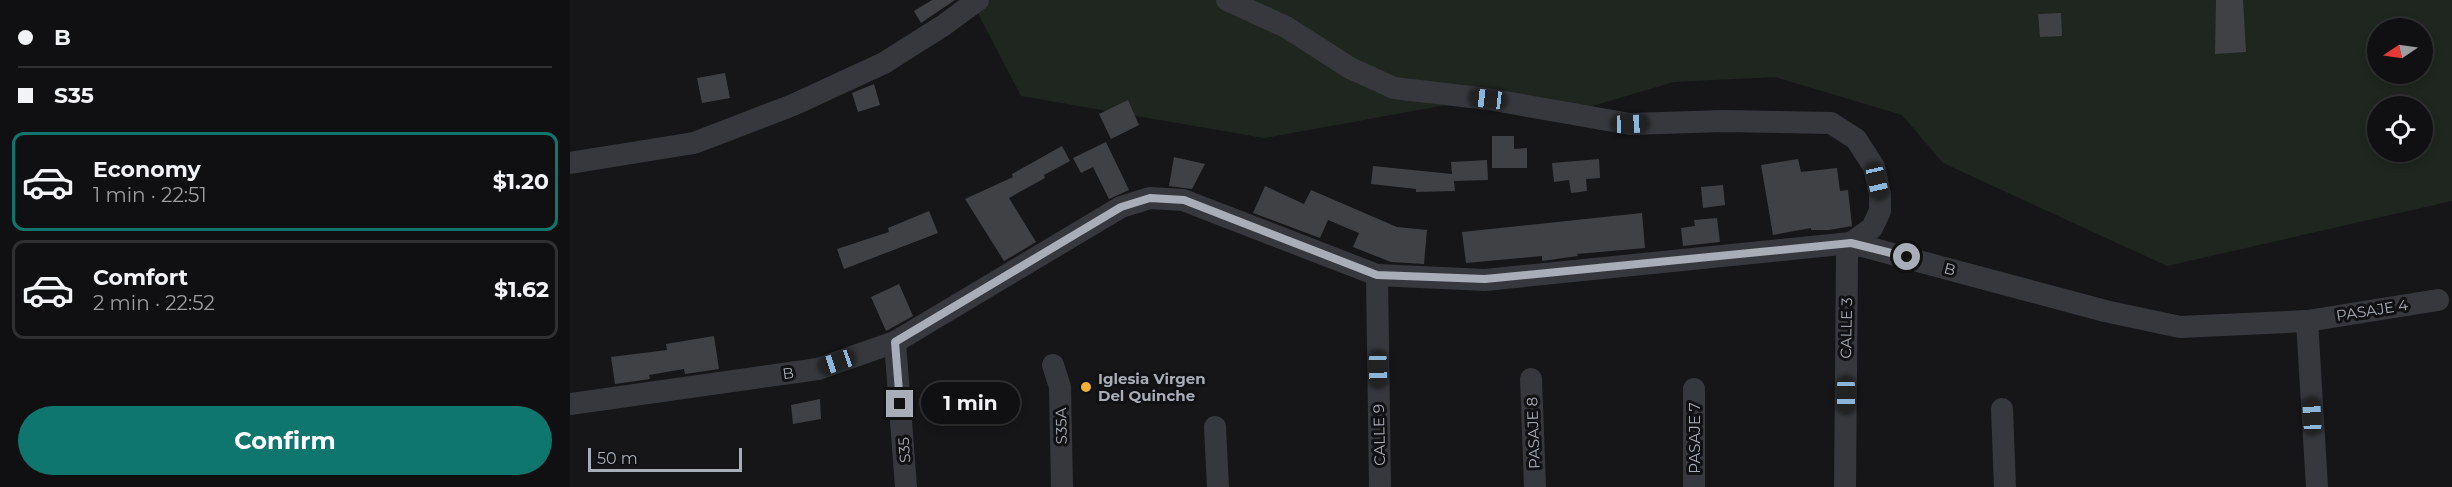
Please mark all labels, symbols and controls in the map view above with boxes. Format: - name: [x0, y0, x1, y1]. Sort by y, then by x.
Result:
- north arrow: [2367, 18, 2433, 84]
- map controls: [2367, 18, 2433, 162]
- text: B: [54, 24, 71, 51]
- text: S35: [54, 82, 94, 109]
- car: [1469, 88, 1507, 110]
- button: locate: [2367, 96, 2433, 162]
- car: [1612, 114, 1648, 134]
- icon: car: [21, 155, 75, 209]
- text: Economy: [93, 156, 201, 183]
- car: [1864, 161, 1890, 201]
- text: $1.20: [493, 168, 549, 195]
- text: 1 min · 22:51: [93, 183, 207, 207]
- route start: [1893, 243, 1920, 270]
- street label: B: [1942, 258, 1958, 280]
- icon: car: [21, 263, 75, 317]
- text: Comfort: [93, 264, 188, 291]
- text: $1.62: [494, 276, 549, 303]
- text: 2 min · 22:52: [93, 291, 215, 315]
- street label: PASAJE 4: [2335, 295, 2409, 325]
- street label: CALLE 3: [1836, 297, 1856, 359]
- car: [817, 348, 857, 376]
- car: [1369, 351, 1387, 387]
- street label: B: [781, 363, 795, 383]
- place label: Iglesia Virgen Del Quinche: [1098, 369, 1206, 405]
- car: [1837, 377, 1855, 413]
- marker: Iglesia Virgen Del Quinche: [1079, 380, 1093, 394]
- callout: 1 min: [921, 383, 1020, 425]
- route end: [886, 390, 913, 417]
- text: 1 min: [943, 391, 998, 415]
- street label: PASAJE 8: [1522, 397, 1544, 469]
- car: [2302, 398, 2322, 434]
- street label: PASAJE 7: [1685, 402, 1704, 474]
- street label: CALLE 9: [1369, 404, 1389, 466]
- button: Confirm: [18, 406, 552, 475]
- street label: S35A: [1051, 407, 1071, 444]
- street label: S35: [894, 436, 914, 464]
- scale bar: [588, 445, 742, 472]
- text: 50 m: [597, 449, 638, 468]

